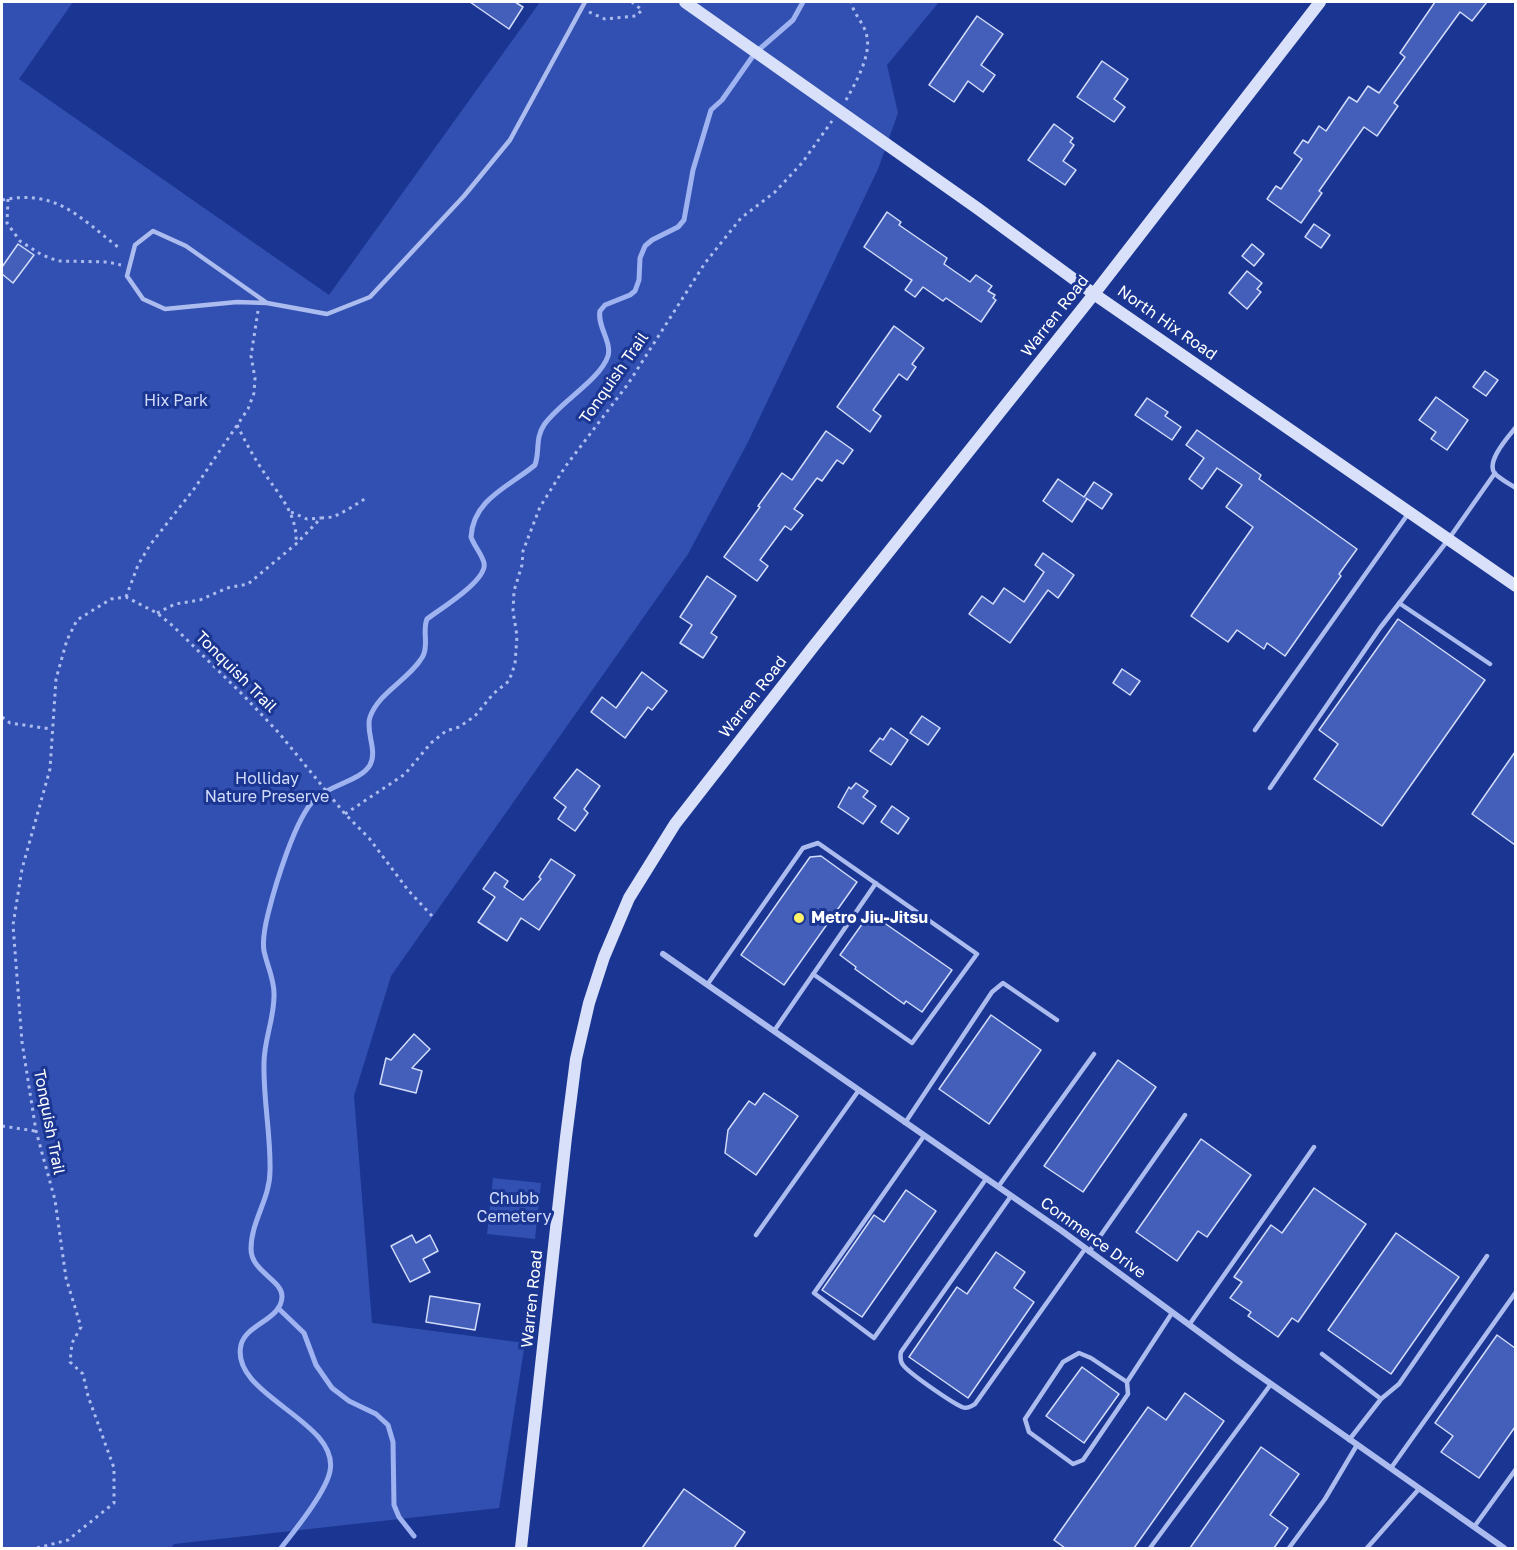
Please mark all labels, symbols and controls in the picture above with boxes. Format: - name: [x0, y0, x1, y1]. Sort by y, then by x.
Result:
- street label: Warren Road: [1017, 271, 1093, 361]
- street label: North Hix Road: [1114, 282, 1220, 364]
- street label: Tonquish Trail: [575, 329, 653, 427]
- park label: Hix Park: [144, 391, 208, 411]
- street label: Tonquish Trail: [191, 627, 281, 717]
- street label: Warren Road: [715, 652, 791, 742]
- park label: Holliday Nature Preserve: [205, 769, 329, 807]
- place label: Metro Jiu-Jitsu: [811, 908, 928, 928]
- marker: Metro Jiu-Jitsu: [792, 911, 806, 925]
- street label: Tonquish Trail: [29, 1068, 69, 1176]
- park label: Chubb Cemetery: [477, 1189, 551, 1227]
- street label: Commerce Drive: [1036, 1193, 1150, 1283]
- street label: Warren Road: [517, 1249, 547, 1349]

